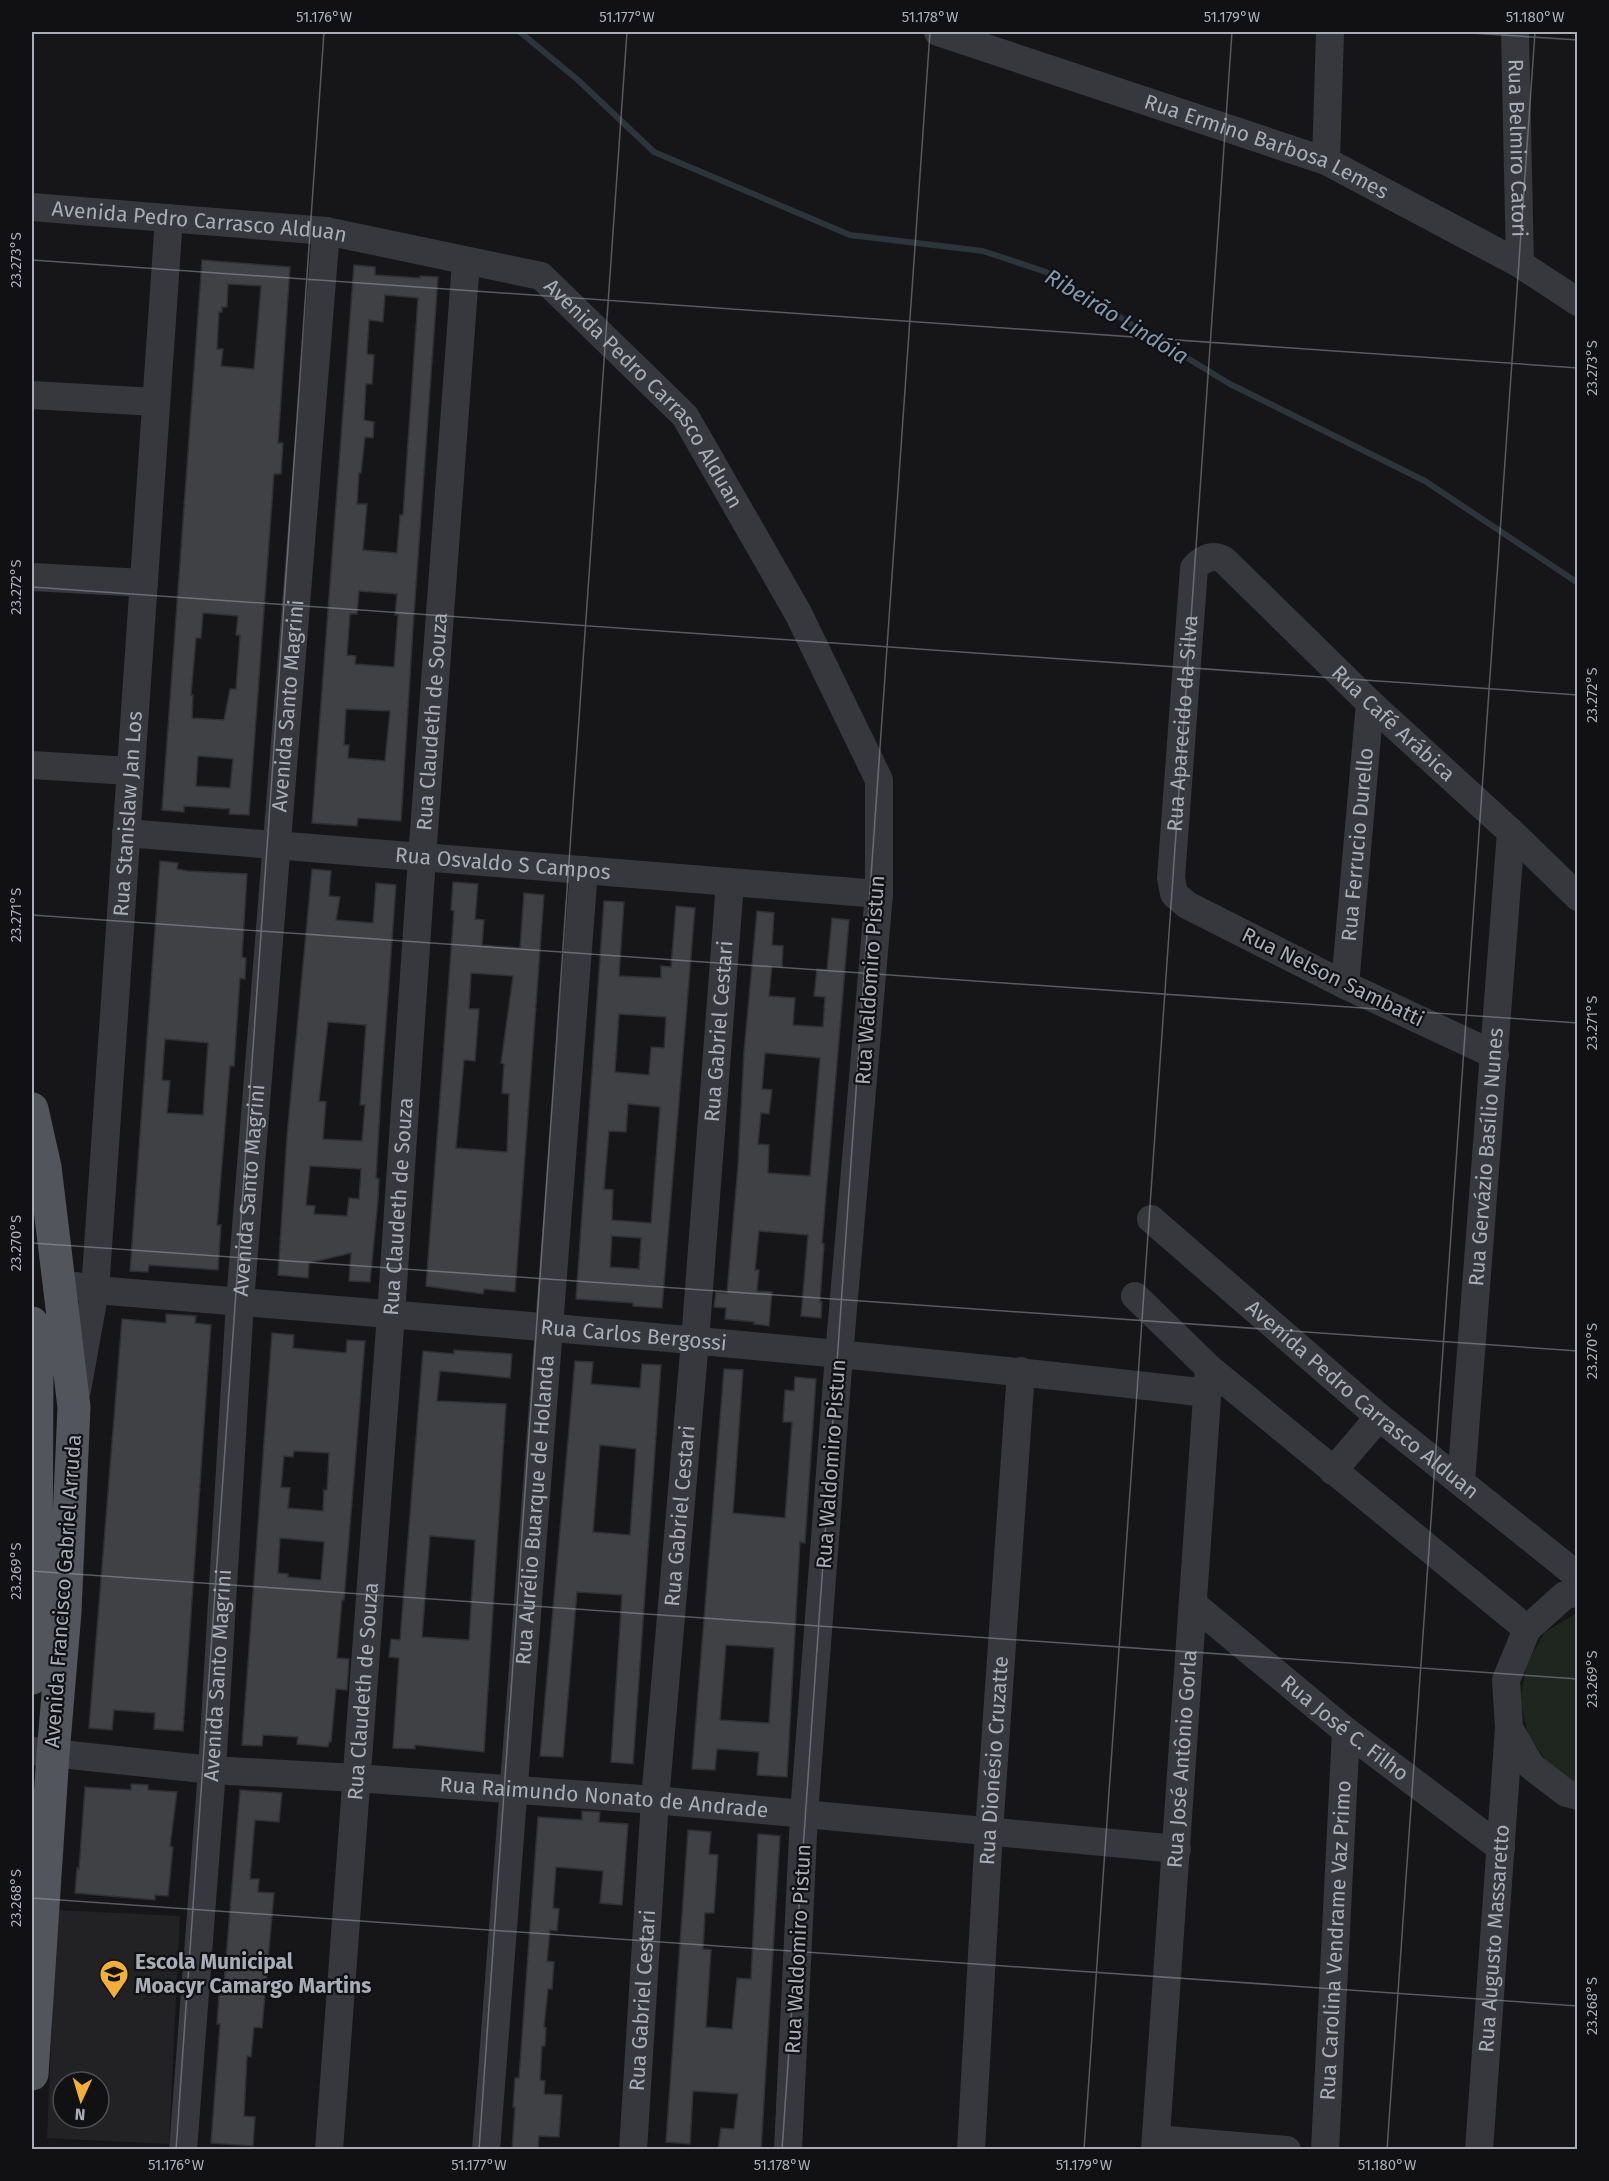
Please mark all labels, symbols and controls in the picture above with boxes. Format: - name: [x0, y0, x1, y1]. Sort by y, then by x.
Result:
- text: 51.176°W: [296, 8, 353, 26]
- text: 51.177°W: [599, 8, 655, 26]
- text: 51.178°W: [902, 8, 959, 26]
- text: 51.179°W: [1204, 8, 1261, 26]
- text: 51.180°W: [1506, 8, 1565, 26]
- street label: Rua Belmiro Catori: [1503, 59, 1532, 237]
- street label: Rua Ermino Barbosa Lemes: [1141, 89, 1393, 205]
- street label: Avenida Pedro Carrasco Alduan: [51, 196, 349, 248]
- text: 23.273°S: [7, 232, 25, 288]
- water label: Ribeirão Lindóia: [1040, 263, 1193, 370]
- street label: Avenida Pedro Carrasco Alduan: [539, 273, 748, 513]
- text: 23.273°S: [1583, 340, 1601, 396]
- text: 23.272°S: [7, 559, 25, 615]
- street label: Avenida Santo Magrini: [266, 599, 309, 813]
- street label: Rua Claudeth de Souza: [411, 612, 453, 832]
- street label: Rua Aparecido da Silva: [1161, 614, 1203, 833]
- street label: Rua Café Arábica: [1326, 660, 1460, 787]
- text: 23.272°S: [1583, 667, 1601, 723]
- street label: Rua Stanislaw Jan Los: [108, 710, 148, 917]
- street label: Rua Ferrucio Durello: [1336, 747, 1379, 943]
- street label: Rua Osvaldo S Campos: [394, 842, 612, 885]
- street label: Rua Waldomiro Pistun: [850, 874, 890, 1086]
- text: 23.271°S: [7, 888, 25, 942]
- street label: Rua Nelson Sambatti: [1238, 922, 1428, 1032]
- street label: Rua Gabriel Cestari: [699, 940, 739, 1123]
- text: 23.271°S: [1583, 996, 1601, 1050]
- street label: Rua Gervázio Basílio Nunes: [1463, 1027, 1509, 1287]
- street label: Avenida Santo Magrini: [227, 1083, 270, 1297]
- street label: Rua Claudeth de Souza: [378, 1097, 419, 1316]
- text: 23.270°S: [7, 1215, 25, 1271]
- street label: Avenida Pedro Carrasco Alduan: [1241, 1294, 1484, 1505]
- street label: Rua Carlos Bergossi: [539, 1314, 728, 1356]
- text: 23.270°S: [1583, 1323, 1601, 1379]
- street label: Rua Aurélio Buarque de Holanda: [510, 1354, 560, 1666]
- street label: Rua Waldomiro Pistun: [811, 1358, 851, 1570]
- street label: Rua Gabriel Cestari: [659, 1424, 701, 1608]
- street label: Avenida Francisco Gabriel Arruda: [39, 1433, 87, 1749]
- text: 23.269°S: [7, 1542, 25, 1600]
- street label: Avenida Santo Magrini: [198, 1568, 237, 1782]
- street label: Rua Claudeth de Souza: [342, 1581, 384, 1801]
- street label: Rua José Antônio Gorla: [1162, 1649, 1203, 1869]
- text: 23.269°S: [1583, 1650, 1601, 1708]
- street label: Rua Dionésio Cruzatte: [974, 1655, 1014, 1866]
- street label: Rua José C. Filho: [1275, 1669, 1414, 1787]
- street label: Rua Raimundo Nonato de Andrade: [439, 1771, 769, 1824]
- street label: Rua Carolina Vendrame Vaz Primo: [1315, 1780, 1357, 2101]
- street label: Rua Augusto Massaretto: [1473, 1824, 1515, 2053]
- street label: Rua Waldomiro Pistun: [780, 1843, 816, 2055]
- text: 23.268°S: [7, 1869, 25, 1927]
- street label: Rua Gabriel Cestari: [624, 1909, 661, 2092]
- place label: Escola Municipal Moacyr Camargo Martins: [135, 1949, 371, 1999]
- school or university icon: Escola Municipal Moacyr Camargo Martins: [98, 1958, 130, 2000]
- text: 23.268°S: [1583, 1977, 1601, 2035]
- north arrow: [51, 2070, 111, 2130]
- text: N: [74, 2105, 86, 2124]
- text: 51.176°W: [148, 2156, 205, 2174]
- text: 51.177°W: [451, 2156, 507, 2174]
- text: 51.178°W: [754, 2156, 811, 2174]
- text: 51.179°W: [1056, 2156, 1113, 2174]
- text: 51.180°W: [1358, 2156, 1417, 2174]

